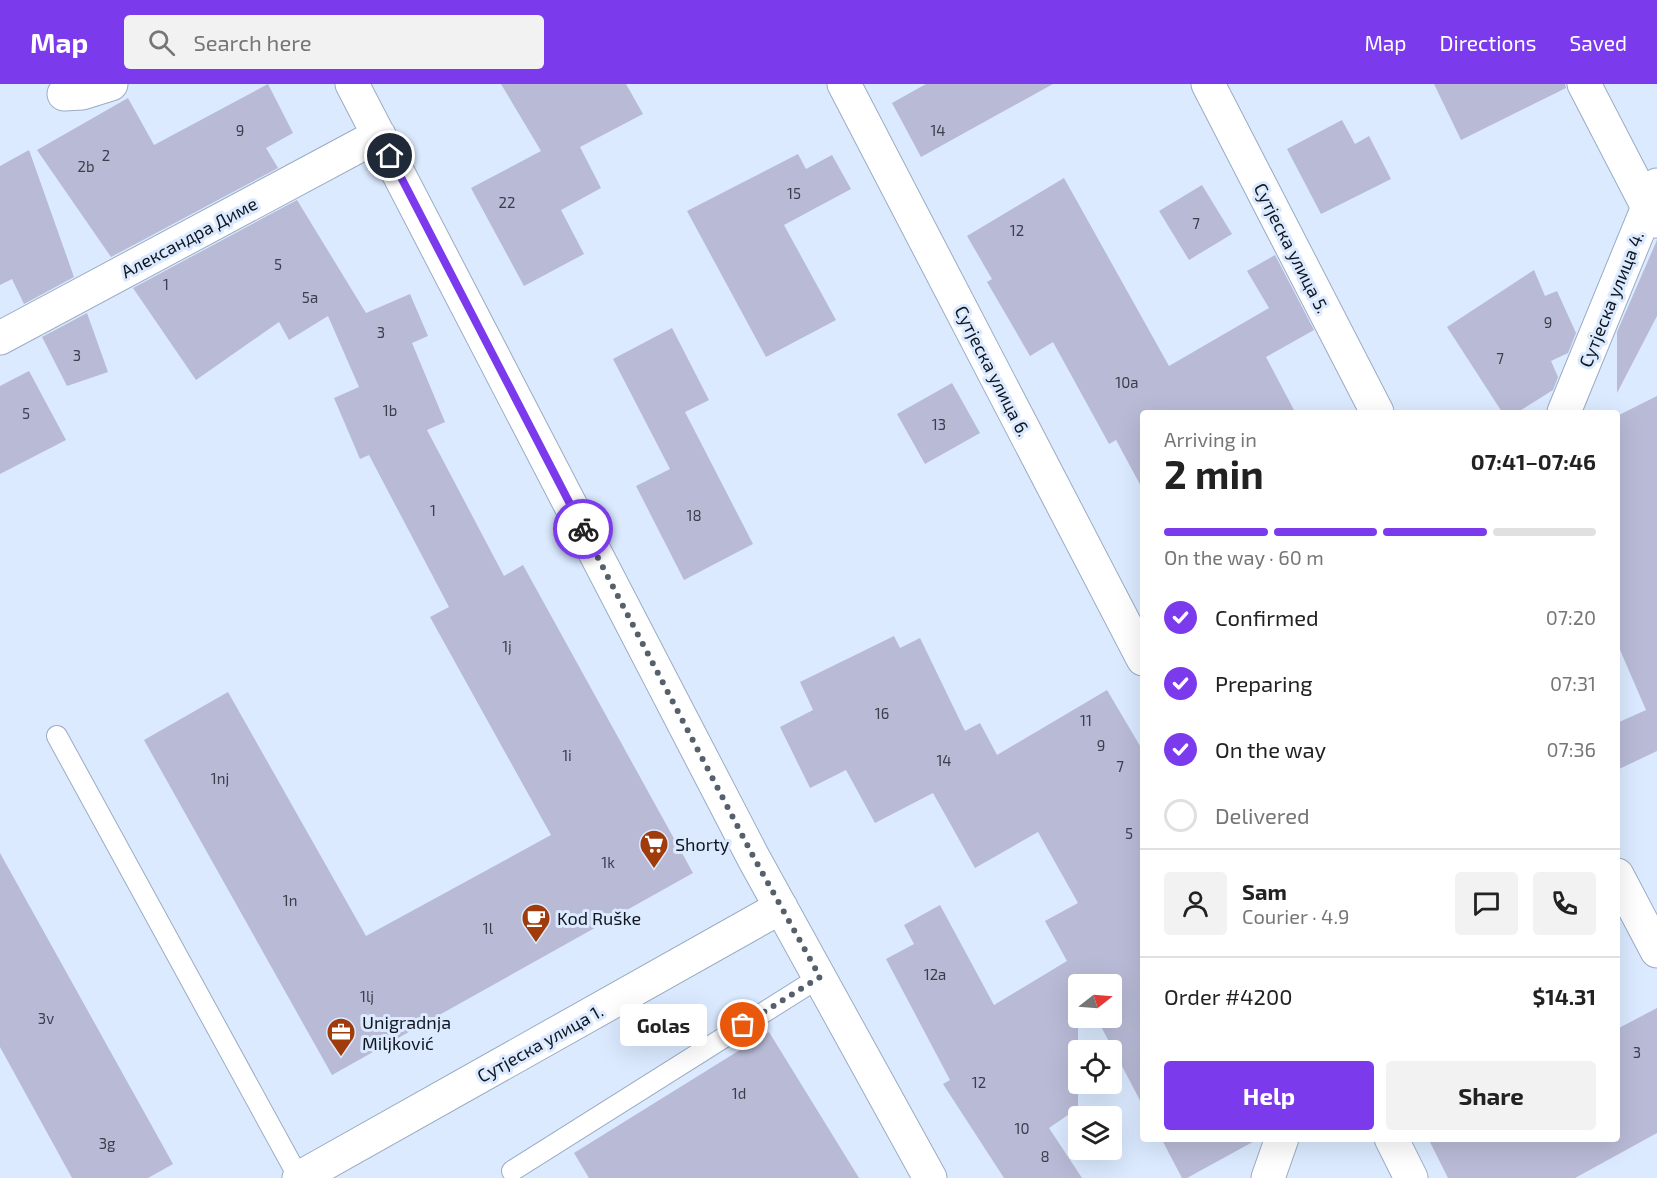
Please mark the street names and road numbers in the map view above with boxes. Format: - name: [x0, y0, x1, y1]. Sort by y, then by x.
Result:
- street label: Сутјеска улица 5.: [1250, 179, 1334, 317]
- street label: Александра Диме: [117, 192, 261, 282]
- street label: Сутјеска улица 4.: [1574, 228, 1648, 370]
- street label: Сутјеска улица 6.: [951, 302, 1035, 440]
- street label: Сутјеска улица 1.: [473, 999, 607, 1087]

